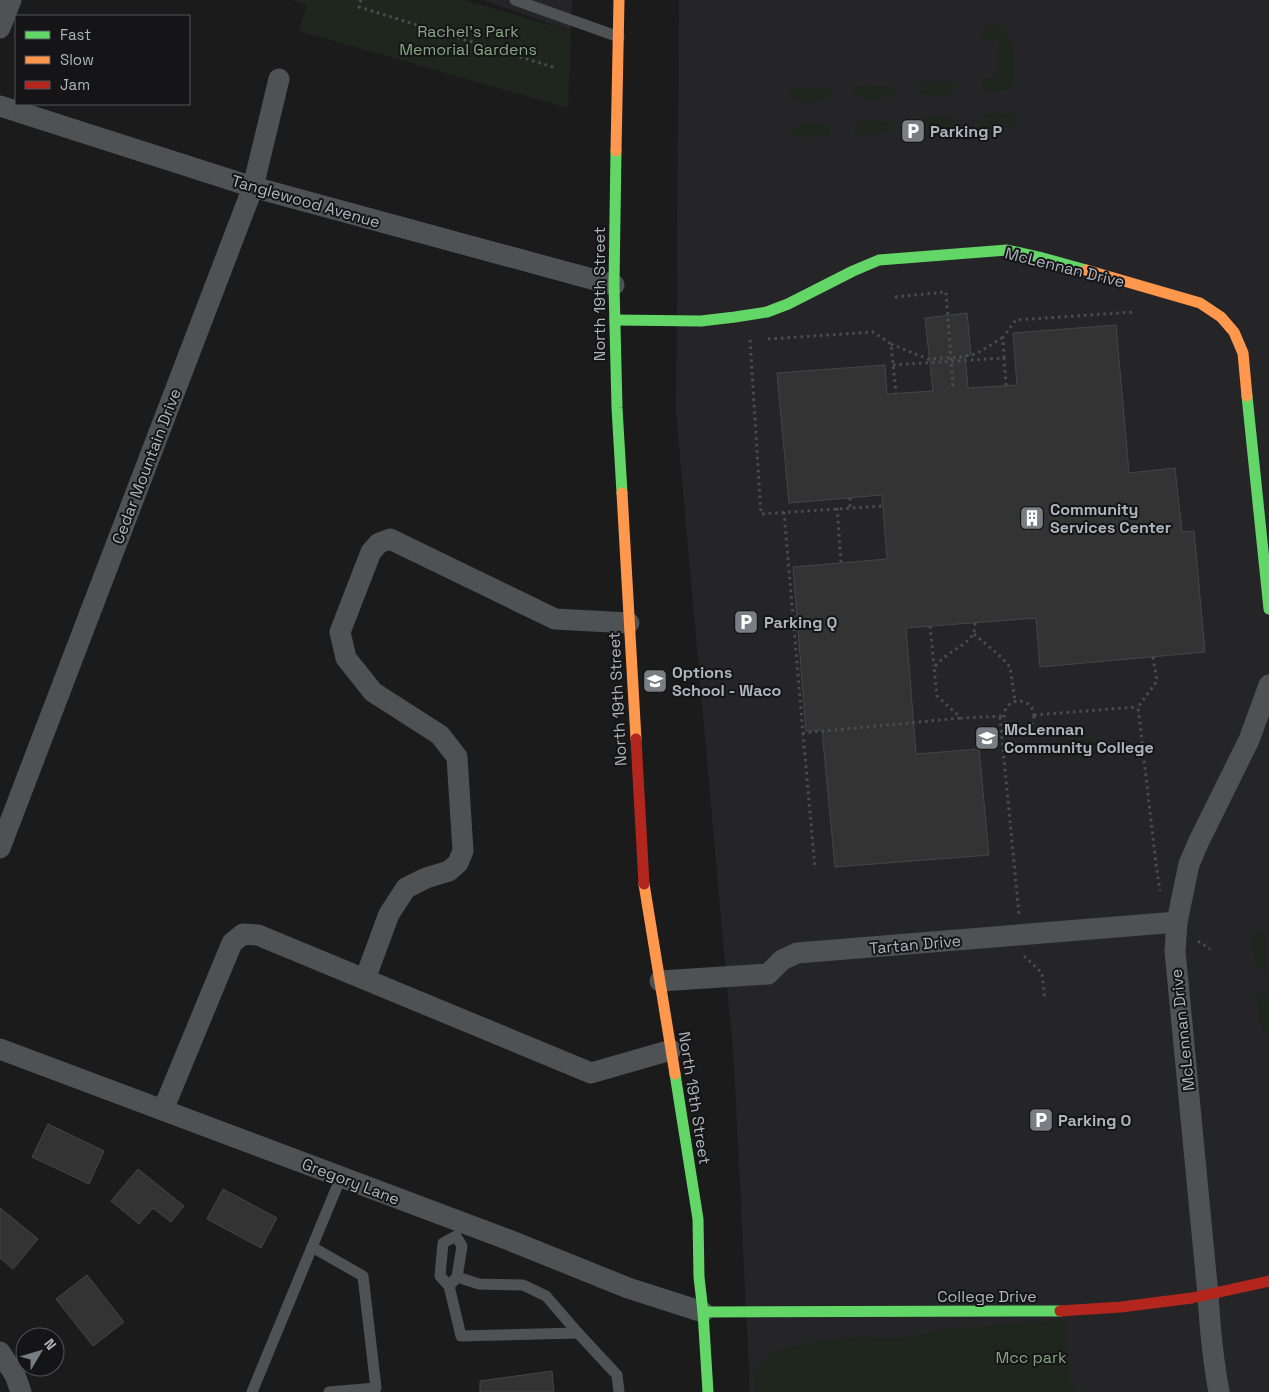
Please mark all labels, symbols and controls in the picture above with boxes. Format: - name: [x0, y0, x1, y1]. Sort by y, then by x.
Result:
- legend: [15, 15, 190, 105]
- park label: Rachel's Park Memorial Gardens: [399, 21, 537, 60]
- text: Fast: [60, 25, 91, 44]
- text: Slow: [60, 50, 94, 69]
- text: Jam: [60, 75, 90, 94]
- parking icon: Parking P: [900, 118, 926, 144]
- place label: Parking P: [930, 121, 1002, 142]
- street label: Tanglewood Avenue: [229, 170, 383, 233]
- street label: North 19th Street: [589, 227, 610, 361]
- street label: McLennan Drive: [1003, 242, 1127, 293]
- street label: Cedar Mountain Drive: [107, 385, 186, 547]
- place label: Community Services Center: [1050, 499, 1171, 538]
- building icon: Community Services Center: [1019, 505, 1045, 531]
- parking icon: Parking Q: [733, 609, 759, 635]
- place label: Parking Q: [764, 612, 837, 633]
- street label: North 19th Street: [603, 631, 632, 767]
- place label: Options School - Waco: [672, 662, 782, 701]
- school or university icon: Options School - Waco: [642, 668, 668, 694]
- place label: McLennan Community College: [1004, 719, 1154, 758]
- school or university icon: McLennan Community College: [974, 725, 1000, 751]
- street label: Tartan Drive: [868, 930, 962, 959]
- street label: McLennan Drive: [1166, 968, 1199, 1092]
- street label: North 19th Street: [674, 1030, 715, 1166]
- parking icon: Parking O: [1028, 1107, 1054, 1133]
- place label: Parking O: [1058, 1110, 1131, 1131]
- street label: Gregory Lane: [299, 1153, 403, 1210]
- street label: College Drive: [937, 1286, 1037, 1307]
- north arrow: [15, 1327, 65, 1377]
- text: N: [40, 1335, 60, 1353]
- park label: Mcc park: [995, 1347, 1067, 1368]

